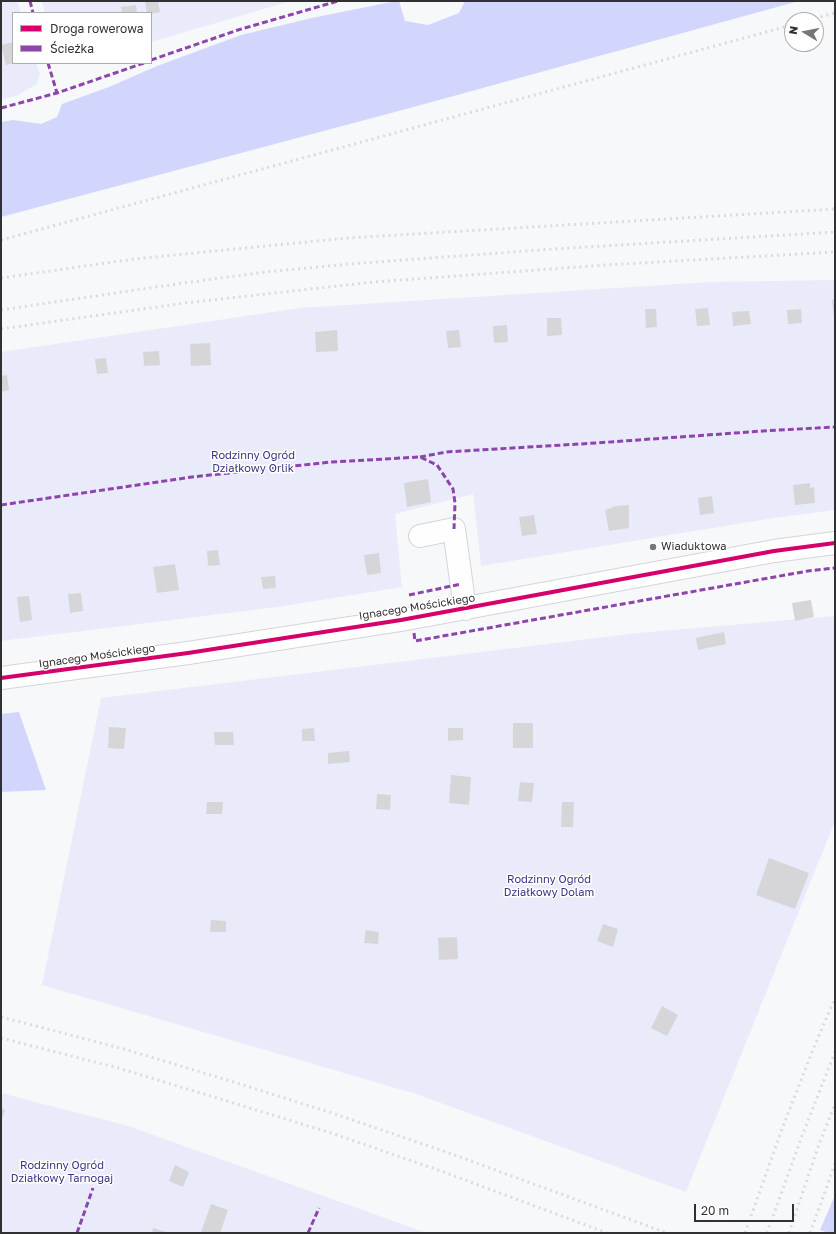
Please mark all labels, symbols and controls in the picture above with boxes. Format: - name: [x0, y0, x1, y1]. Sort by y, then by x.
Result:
- legend: [12, 12, 152, 64]
- north arrow: [784, 12, 824, 52]
- text: Droga rowerowa: [50, 21, 143, 36]
- text: N: [786, 25, 800, 35]
- text: Ścieżka: [50, 41, 94, 56]
- park label: Rodzinny Ogród Działkowy Orlik: [211, 449, 295, 475]
- place label: Wiaduktowa: [661, 540, 726, 554]
- marker: Wiaduktowa: [648, 542, 658, 552]
- street label: Ignacego Mościckiego: [358, 591, 476, 623]
- street label: Ignacego Mościckiego: [38, 641, 156, 671]
- park label: Rodzinny Ogród Działkowy Dolam: [504, 873, 594, 899]
- park label: Rodzinny Ogród Działkowy Tarnogaj: [11, 1159, 113, 1185]
- scale bar: [696, 1196, 796, 1222]
- text: 20 m: [701, 1203, 729, 1218]

